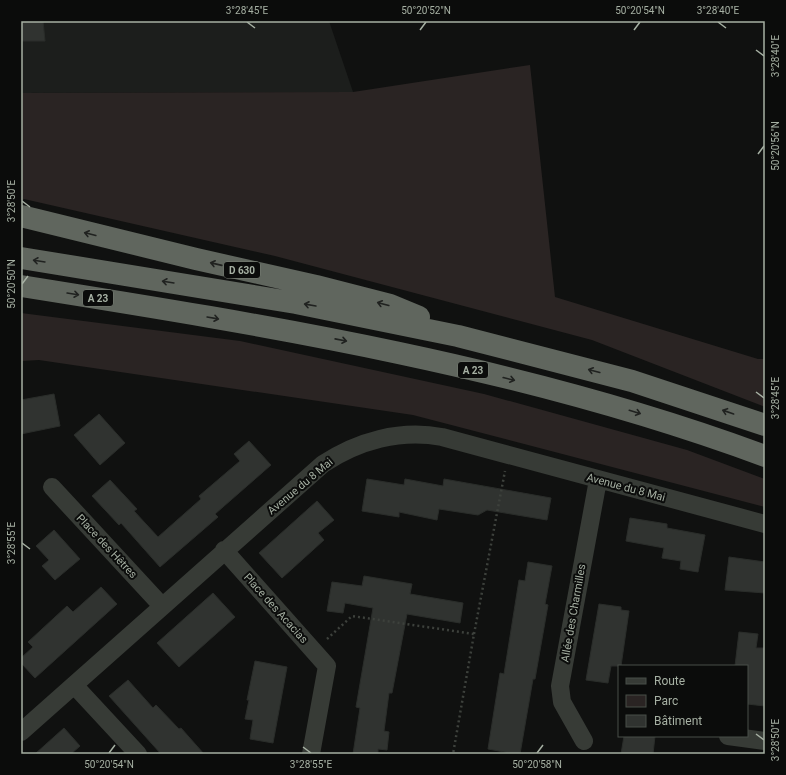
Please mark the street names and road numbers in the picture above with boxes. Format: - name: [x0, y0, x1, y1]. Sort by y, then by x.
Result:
- road number: D 630: [224, 262, 260, 278]
- road number: A 23: [83, 290, 113, 306]
- road number: A 23: [458, 362, 488, 378]
- street label: Avenue du 8 Mai: [265, 455, 335, 517]
- street label: Avenue du 8 Mai: [585, 471, 667, 504]
- street label: Place des Hêtres: [74, 512, 140, 581]
- street label: Allée des Charmilles: [558, 563, 589, 663]
- street label: Place des Acacias: [241, 571, 311, 646]

